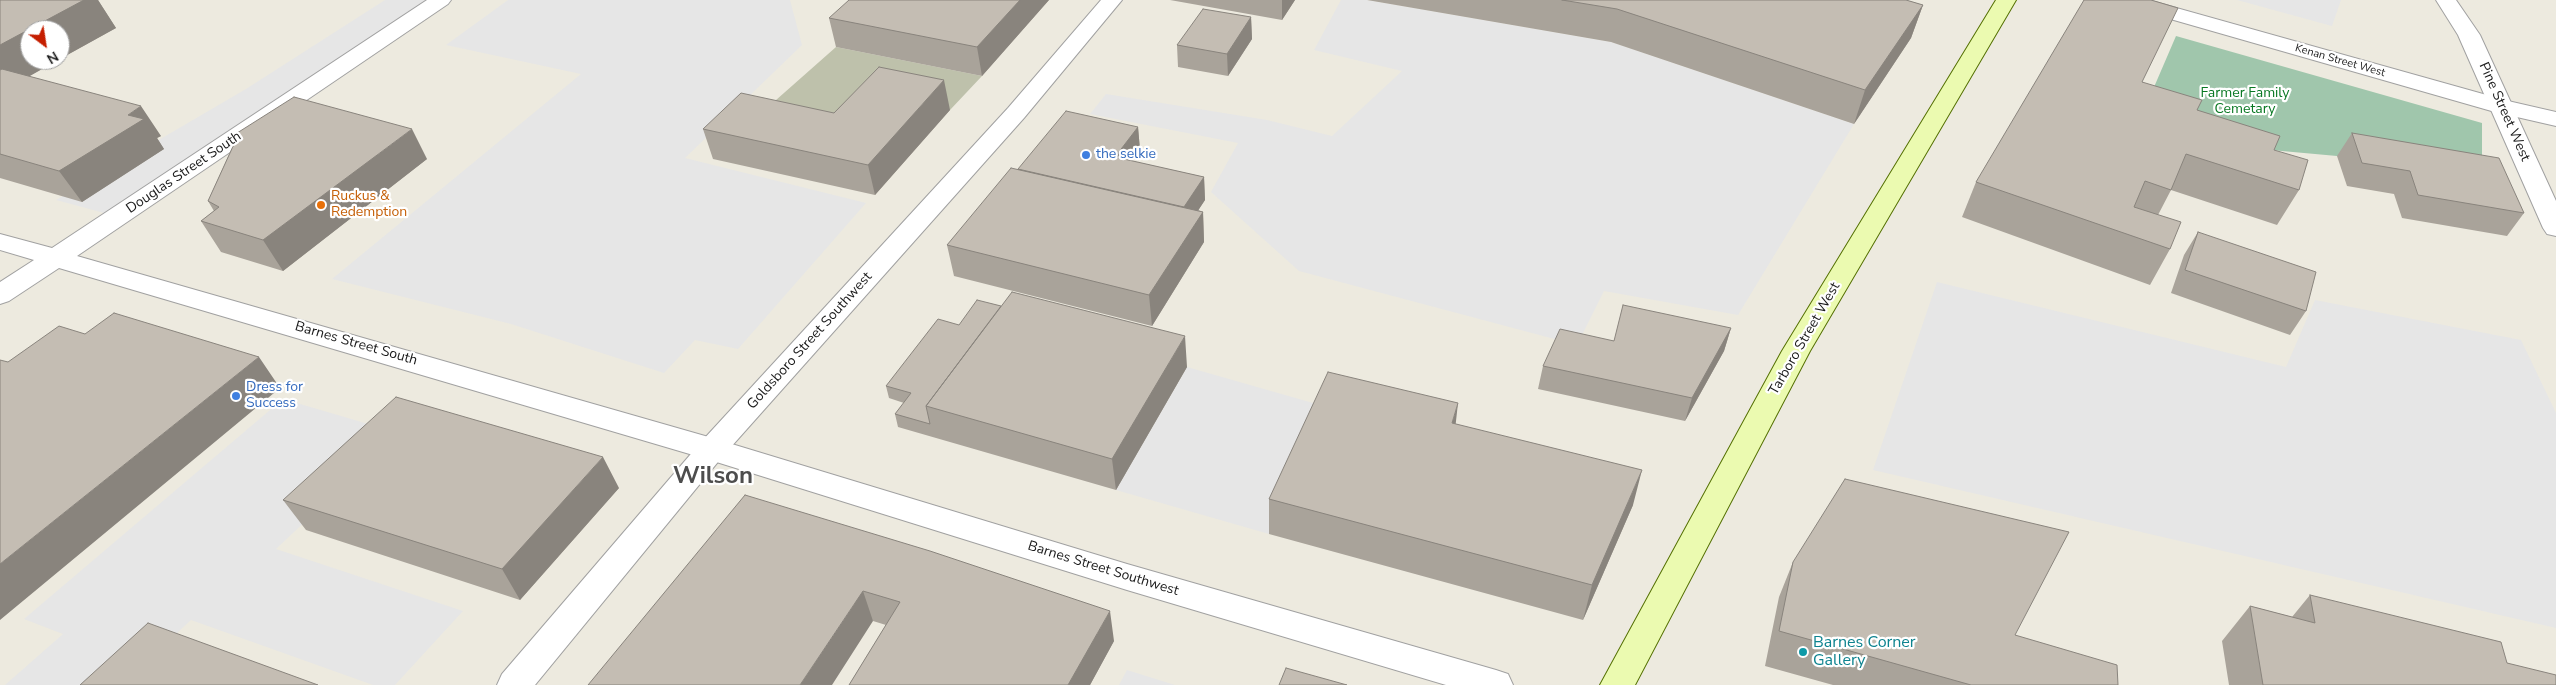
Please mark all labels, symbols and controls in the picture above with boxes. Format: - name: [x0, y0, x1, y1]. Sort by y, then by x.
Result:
- north arrow: [20, 20, 70, 70]
- street label: Kenan Street West: [2293, 42, 2387, 80]
- text: N: [43, 47, 62, 68]
- street label: Pine Street West: [2475, 60, 2533, 164]
- park label: Farmer Family Cemetary: [2200, 86, 2290, 118]
- street label: Douglas Street South: [123, 128, 245, 218]
- place label: the selkie: [1096, 147, 1156, 163]
- marker: the selkie: [1080, 149, 1092, 161]
- place label: Ruckus & Redemption: [331, 189, 407, 222]
- marker: Ruckus & Redemption: [315, 199, 327, 211]
- street label: Goldsboro Street Southwest: [744, 269, 876, 413]
- street label: Tarboro Street West: [1766, 280, 1844, 398]
- street label: Barnes Street South: [293, 318, 419, 370]
- place label: Dress for Success: [246, 380, 303, 412]
- marker: Dress for Success: [230, 390, 242, 402]
- district label: Wilson: [673, 463, 753, 491]
- street label: Barnes Street Southwest: [1025, 538, 1181, 600]
- place label: Barnes Corner Gallery: [1813, 633, 1916, 671]
- marker: Barnes Corner Gallery: [1797, 646, 1809, 658]

